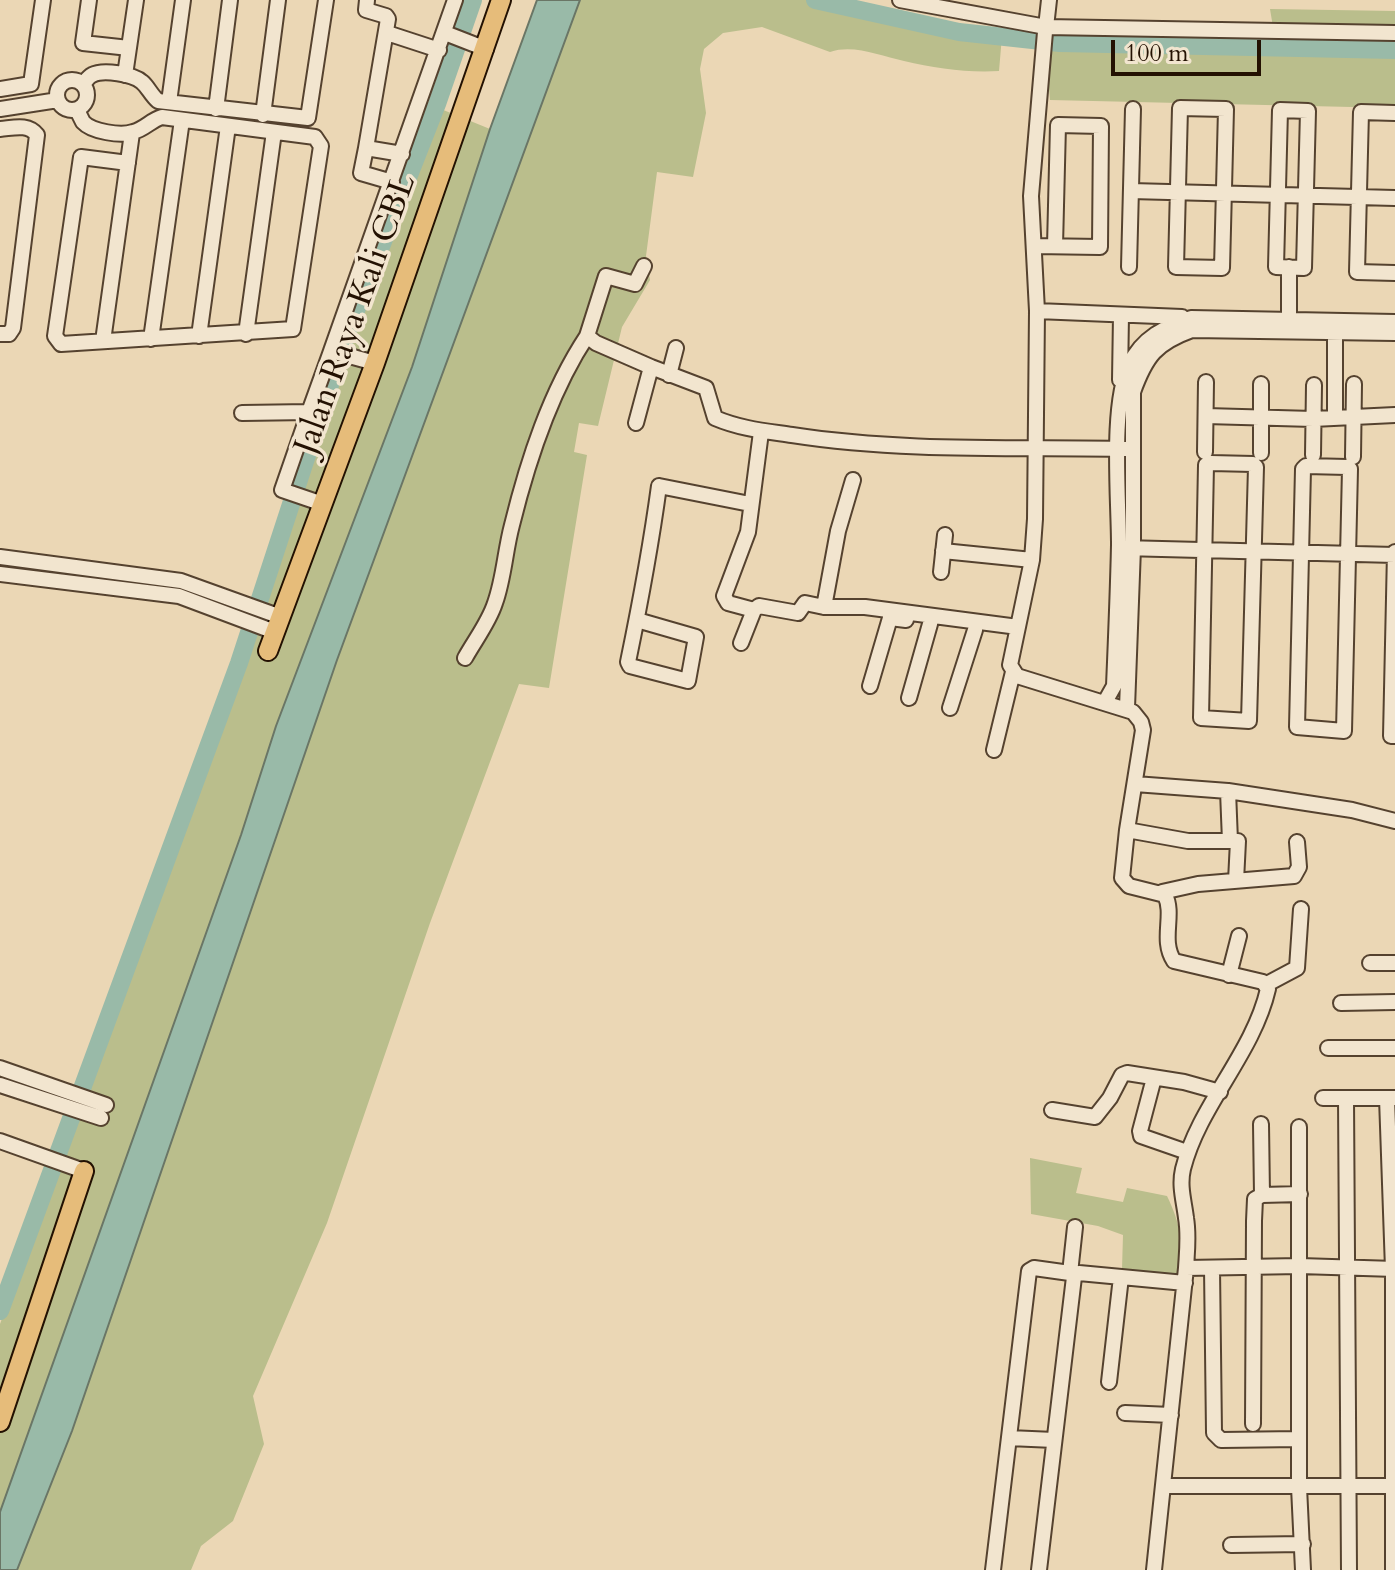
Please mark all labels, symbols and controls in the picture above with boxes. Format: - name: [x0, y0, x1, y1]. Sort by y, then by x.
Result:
- scale bar: [1115, 24, 1265, 74]
- text: 100 m: [1125, 37, 1189, 70]
- street label: Jalan Raya Kali CBL: [287, 169, 427, 461]

